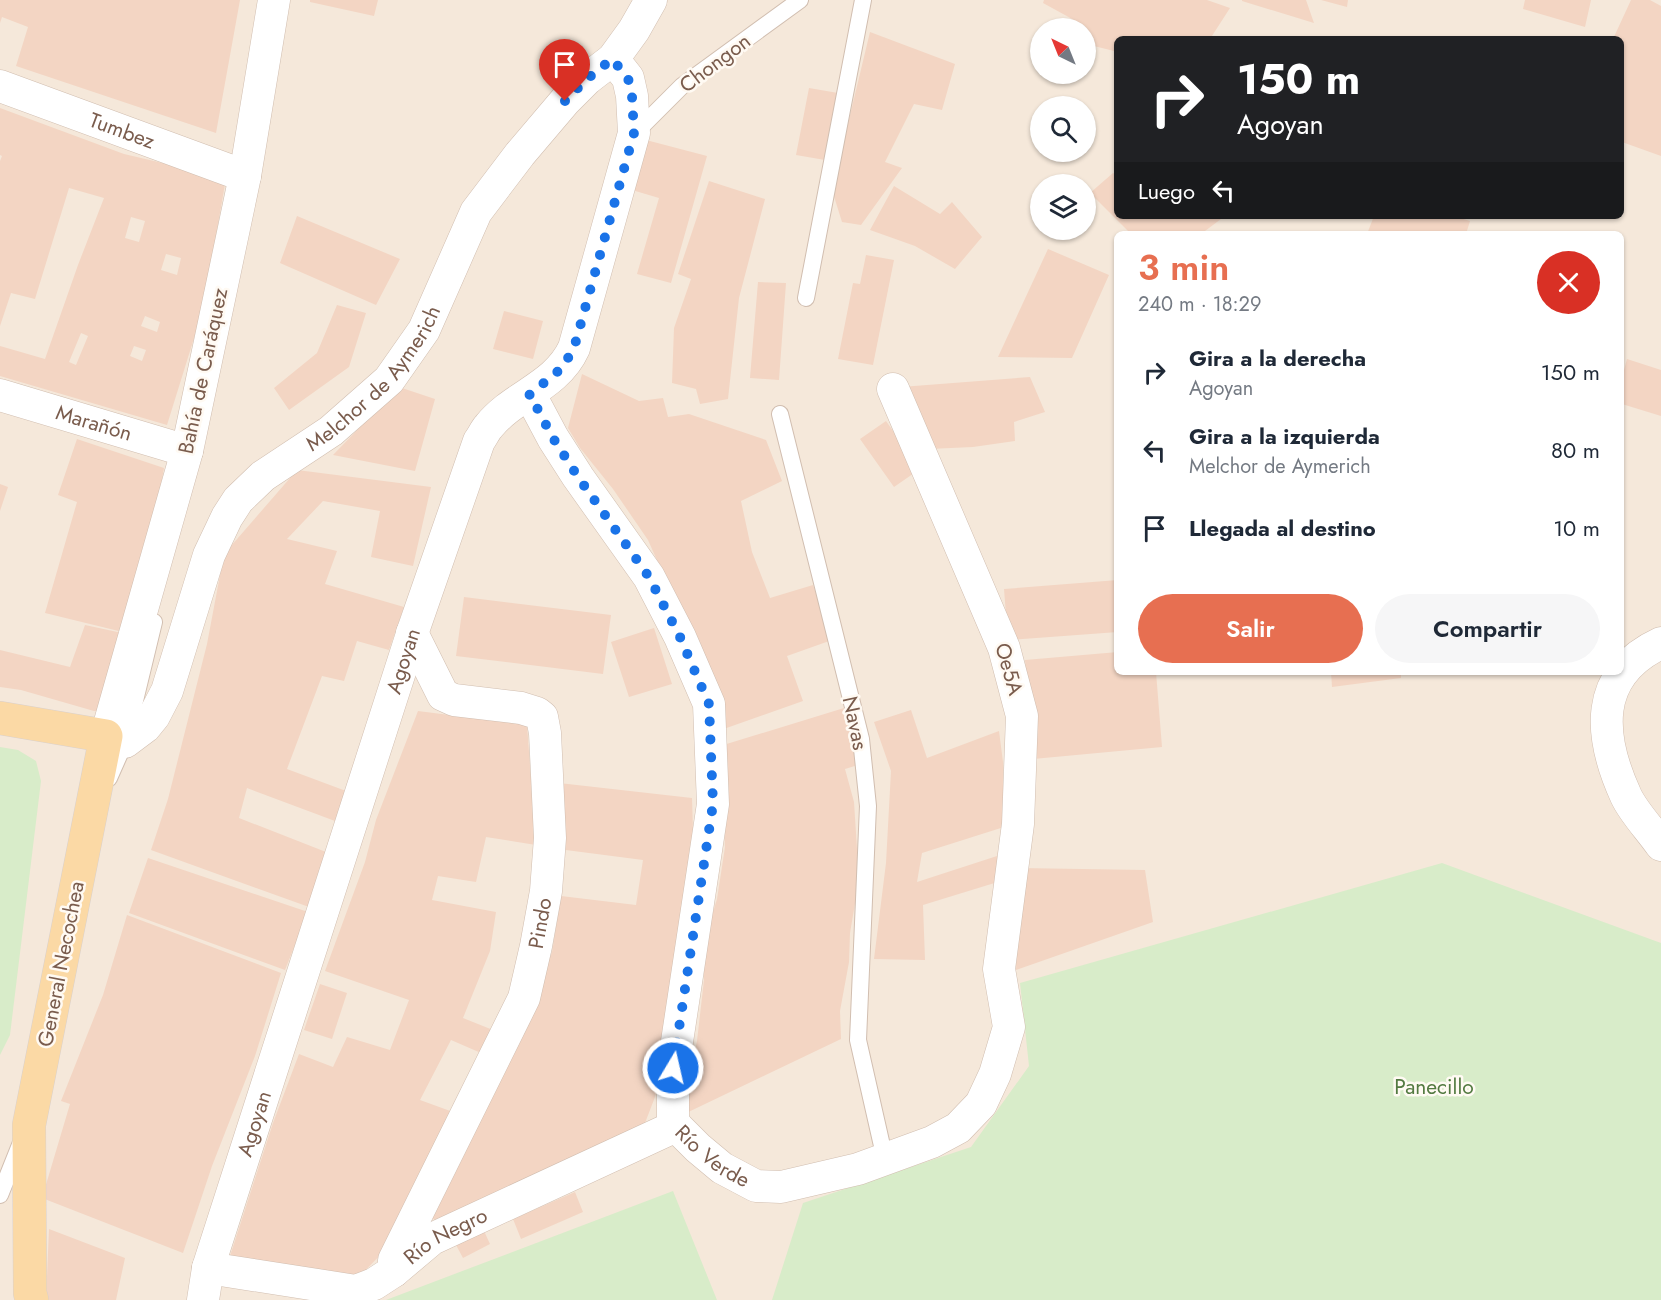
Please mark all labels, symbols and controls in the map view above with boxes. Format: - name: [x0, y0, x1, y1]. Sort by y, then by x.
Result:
- north arrow: [1030, 18, 1096, 84]
- map controls: [1030, 18, 1096, 240]
- street label: Chongon: [673, 26, 757, 100]
- pin: [539, 39, 590, 101]
- icon: arrive: [548, 48, 581, 81]
- text: 150 m: [1237, 49, 1360, 110]
- icon: right: [1138, 60, 1216, 138]
- button: search: [1030, 96, 1096, 162]
- street label: Tumbez: [85, 105, 159, 157]
- text: Agoyan: [1237, 105, 1324, 144]
- button: layers: [1030, 174, 1096, 240]
- icon: left: [1207, 174, 1240, 207]
- text: Luego: [1138, 175, 1195, 207]
- text: 3 min: [1138, 241, 1229, 293]
- button: close: [1537, 251, 1600, 314]
- street label: Bahía de Caráquez: [171, 285, 235, 457]
- text: 240 m · 18:29: [1138, 290, 1261, 319]
- street label: Melchor de Aymerich: [300, 301, 448, 459]
- text: Gira a la derecha: [1189, 342, 1366, 374]
- icon: right: [1138, 356, 1171, 389]
- text: 150 m: [1541, 356, 1600, 388]
- text: Agoyan: [1189, 374, 1253, 403]
- street label: Marañón: [52, 398, 136, 449]
- text: Gira a la izquierda: [1189, 420, 1380, 452]
- icon: left: [1138, 434, 1171, 467]
- text: 80 m: [1551, 434, 1600, 466]
- text: Melchor de Aymerich: [1189, 452, 1371, 481]
- icon: arrive: [1138, 512, 1171, 545]
- text: Llegada al destino: [1189, 512, 1376, 544]
- text: 10 m: [1553, 512, 1600, 544]
- button: Salir: [1138, 594, 1363, 663]
- button: Compartir: [1375, 594, 1600, 663]
- street label: Agoyan: [379, 624, 428, 698]
- street label: Oe5A: [987, 639, 1031, 699]
- street label: Navas: [835, 693, 875, 753]
- street label: General Necochea: [30, 879, 92, 1049]
- street label: Pindo: [521, 895, 560, 951]
- position arrow: [641, 1036, 705, 1100]
- park label: Panecillo: [1394, 1072, 1474, 1102]
- street label: Agoyan: [230, 1087, 279, 1160]
- street label: Río Verde: [668, 1118, 755, 1195]
- street label: Río Negro: [397, 1200, 492, 1272]

